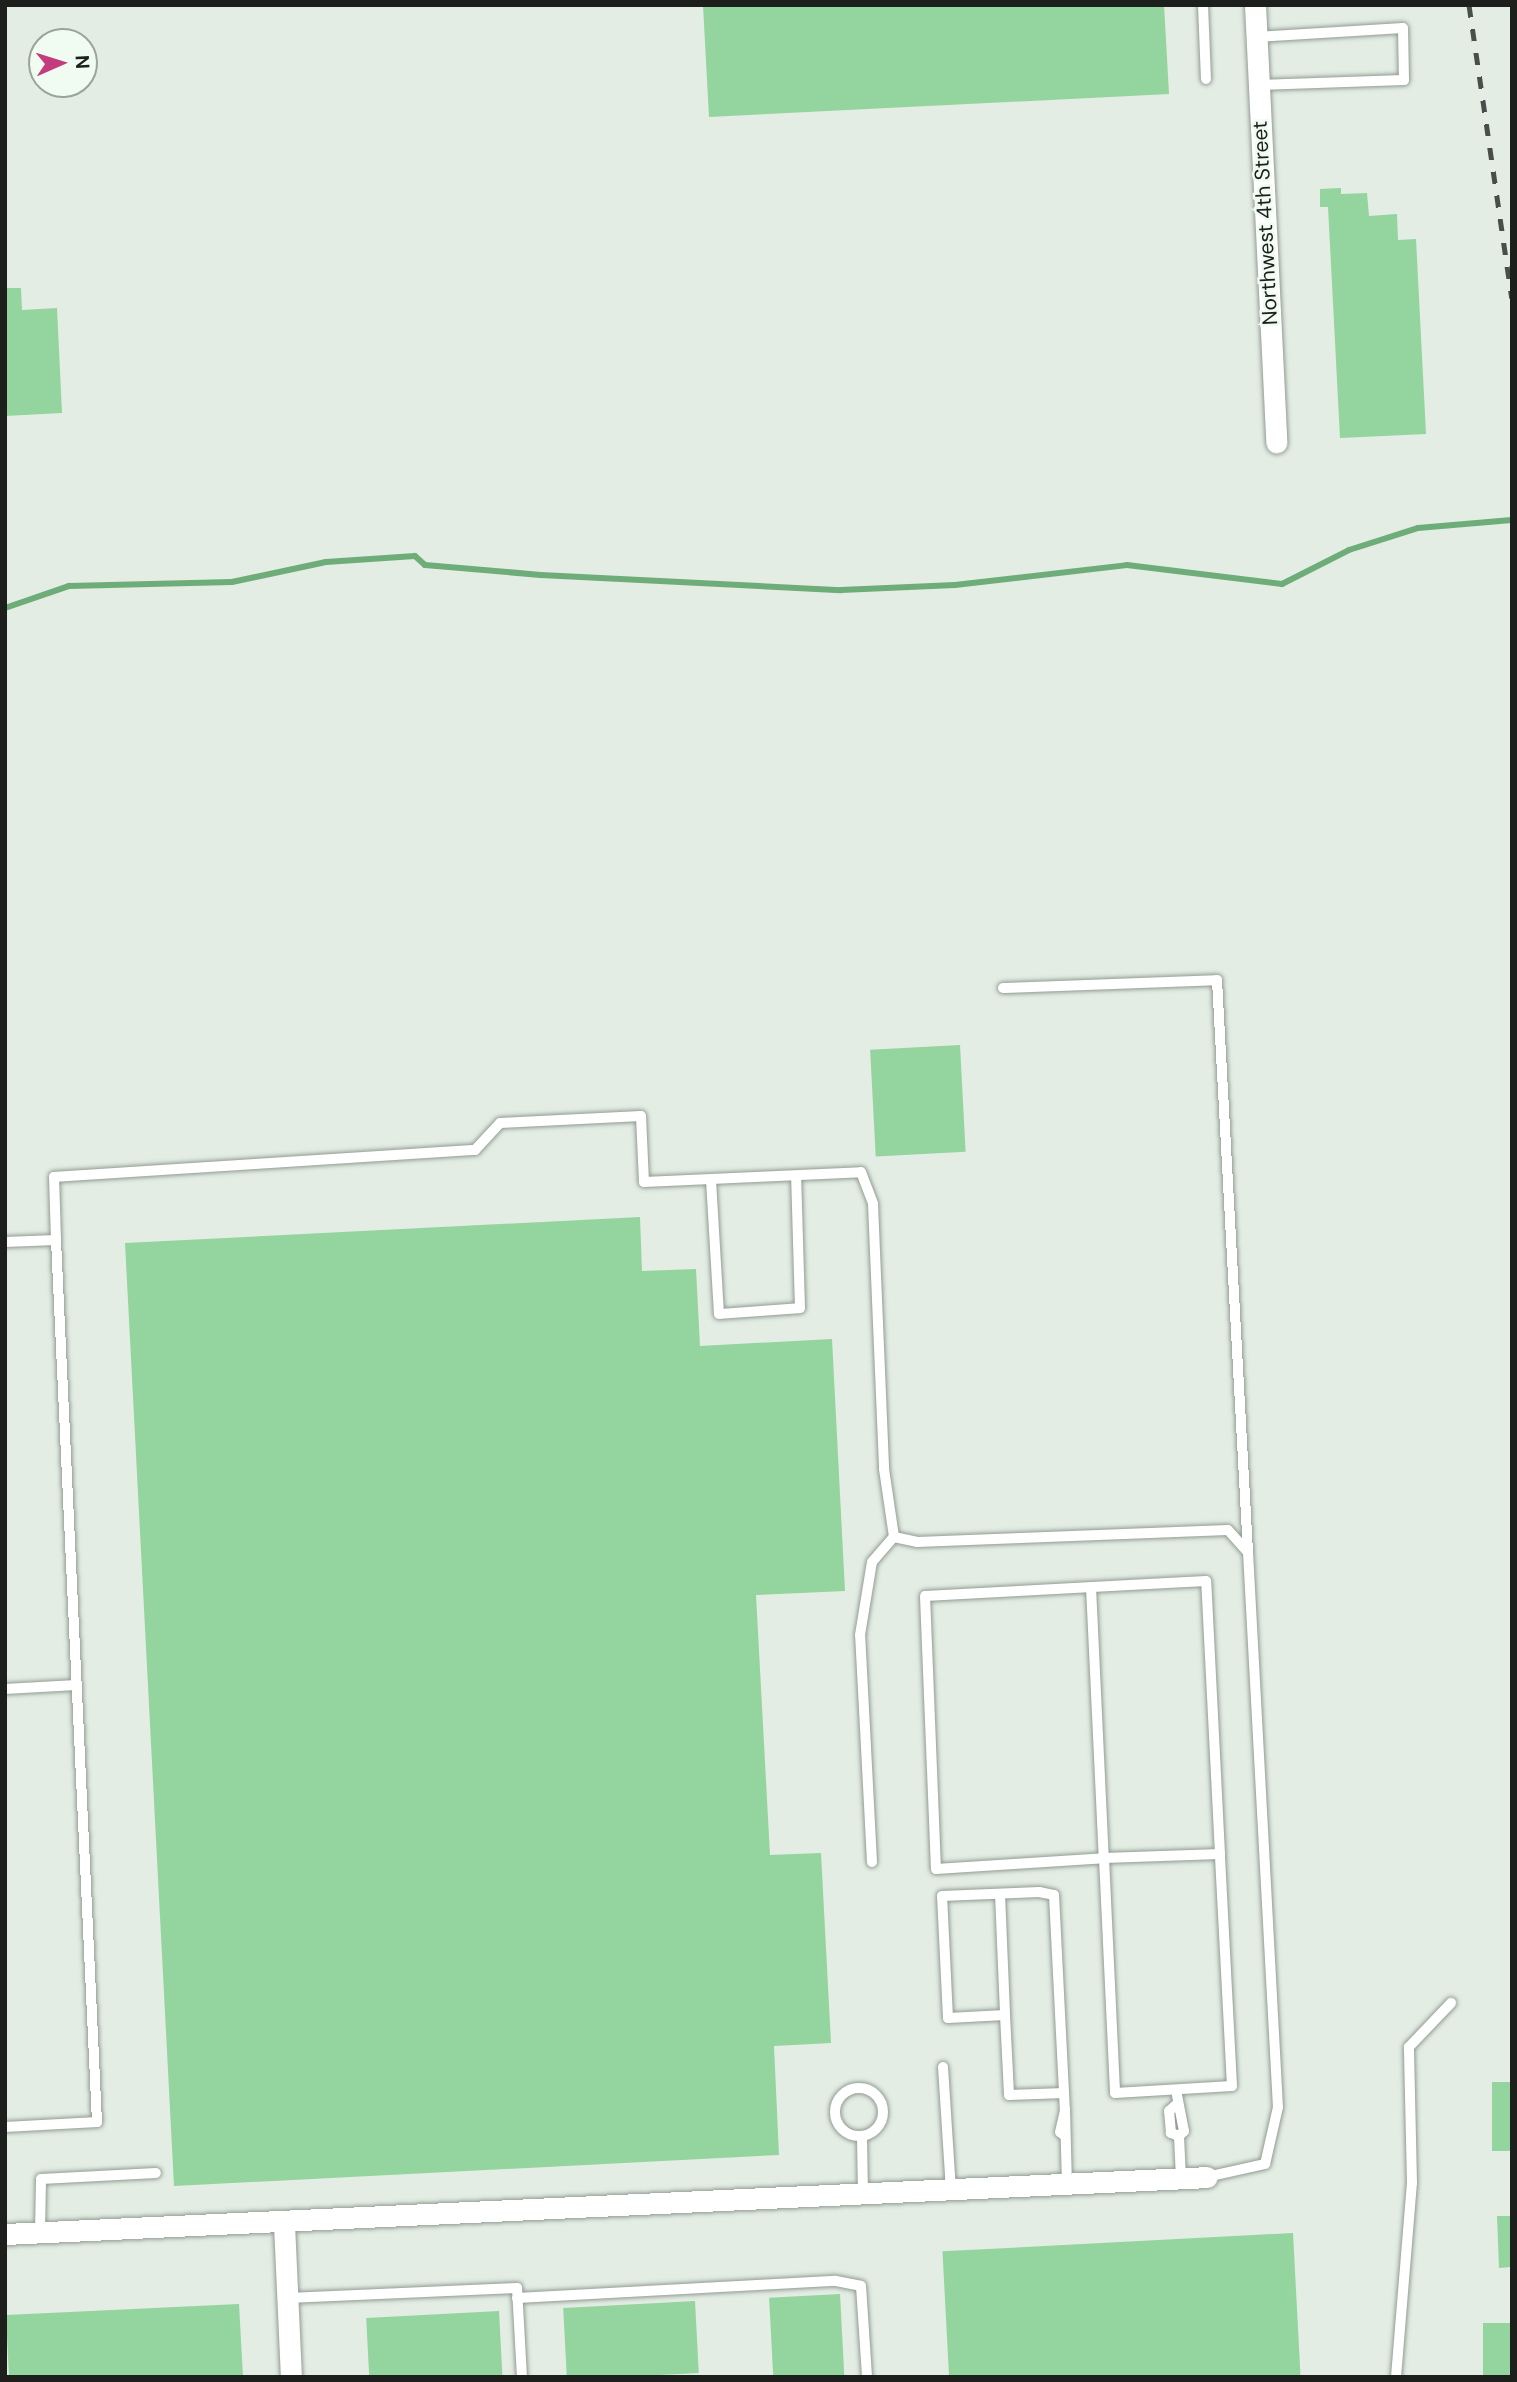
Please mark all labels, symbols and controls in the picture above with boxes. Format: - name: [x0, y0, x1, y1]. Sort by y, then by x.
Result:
- north arrow: [28, 28, 98, 98]
- text: N: [70, 54, 95, 70]
- street label: Northwest 4th Street: [1247, 120, 1283, 326]

